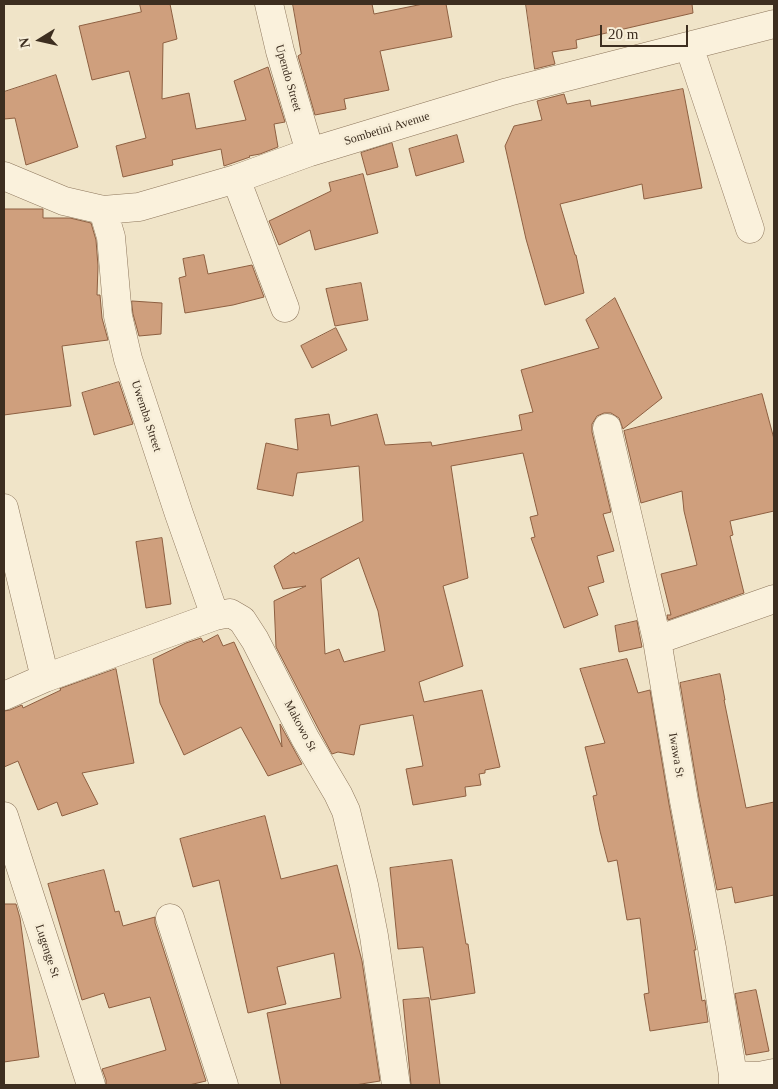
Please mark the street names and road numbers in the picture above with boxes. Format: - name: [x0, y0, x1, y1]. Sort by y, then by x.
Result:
- street label: Upendo Street: [272, 43, 304, 113]
- street label: Sombetini Avenue: [342, 109, 432, 149]
- street label: Uwemba Street: [128, 378, 164, 454]
- street label: Makowo St: [281, 698, 319, 754]
- street label: Iwawa St: [665, 732, 687, 778]
- street label: Lugenge St: [32, 923, 62, 979]

